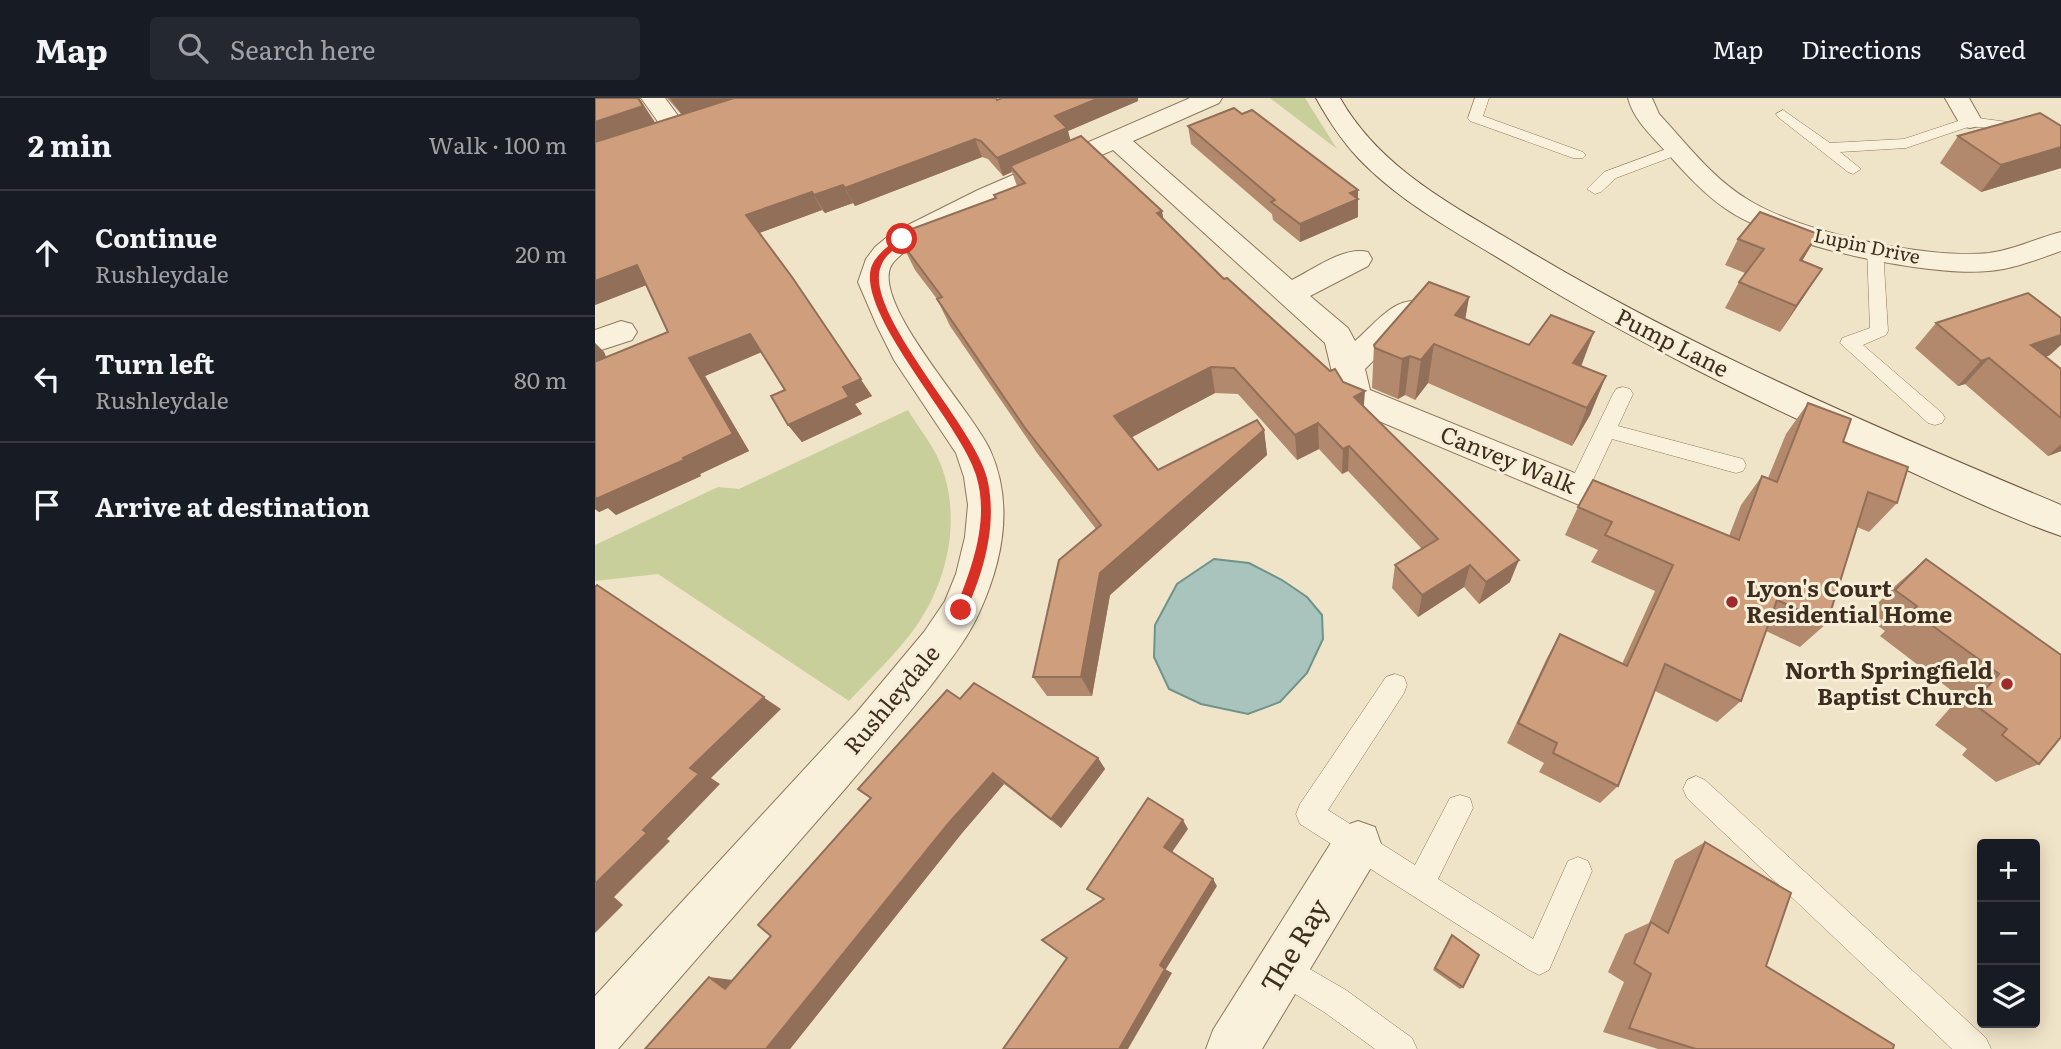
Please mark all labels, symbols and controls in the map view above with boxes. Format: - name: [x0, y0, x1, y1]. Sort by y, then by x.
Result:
- search box: [150, 17, 640, 80]
- text: Map: [35, 24, 108, 73]
- icon: search: [174, 29, 212, 67]
- text: Search here: [230, 29, 376, 68]
- text: Map: [1712, 31, 1763, 66]
- text: Directions: [1801, 31, 1921, 66]
- text: Saved: [1959, 31, 2026, 66]
- text: 2 min: [28, 122, 112, 166]
- text: Walk · 100 m: [428, 127, 567, 161]
- text: Continue: [95, 217, 217, 256]
- street label: Lupin Drive: [1811, 220, 1923, 270]
- route start: [886, 223, 917, 254]
- icon: ahead: [28, 234, 66, 272]
- text: 20 m: [515, 236, 567, 270]
- text: Rushleydale: [95, 256, 229, 290]
- street label: Pump Lane: [1610, 298, 1736, 384]
- text: Turn left: [95, 343, 214, 382]
- icon: left: [28, 360, 66, 398]
- text: 80 m: [514, 362, 567, 396]
- text: Rushleydale: [95, 382, 229, 416]
- street label: Canvey Walk: [1436, 415, 1583, 501]
- icon: arrive: [28, 486, 66, 524]
- text: Arrive at destination: [95, 486, 370, 525]
- place label: Lyon's Court Residential Home: [1746, 570, 1952, 630]
- route end: [945, 594, 976, 625]
- marker: Lyon's Court Residential Home: [1724, 594, 1740, 610]
- street label: Rushleydale: [835, 637, 946, 761]
- place label: North Springfield Baptist Church: [1785, 652, 1993, 712]
- marker: North Springfield Baptist Church: [1999, 676, 2015, 692]
- map controls: [1977, 839, 2040, 1028]
- button: +: [1977, 839, 2040, 902]
- street label: The Ray: [1248, 889, 1339, 1000]
- button: −: [1977, 902, 2040, 965]
- button: layers: [1977, 965, 2040, 1028]

